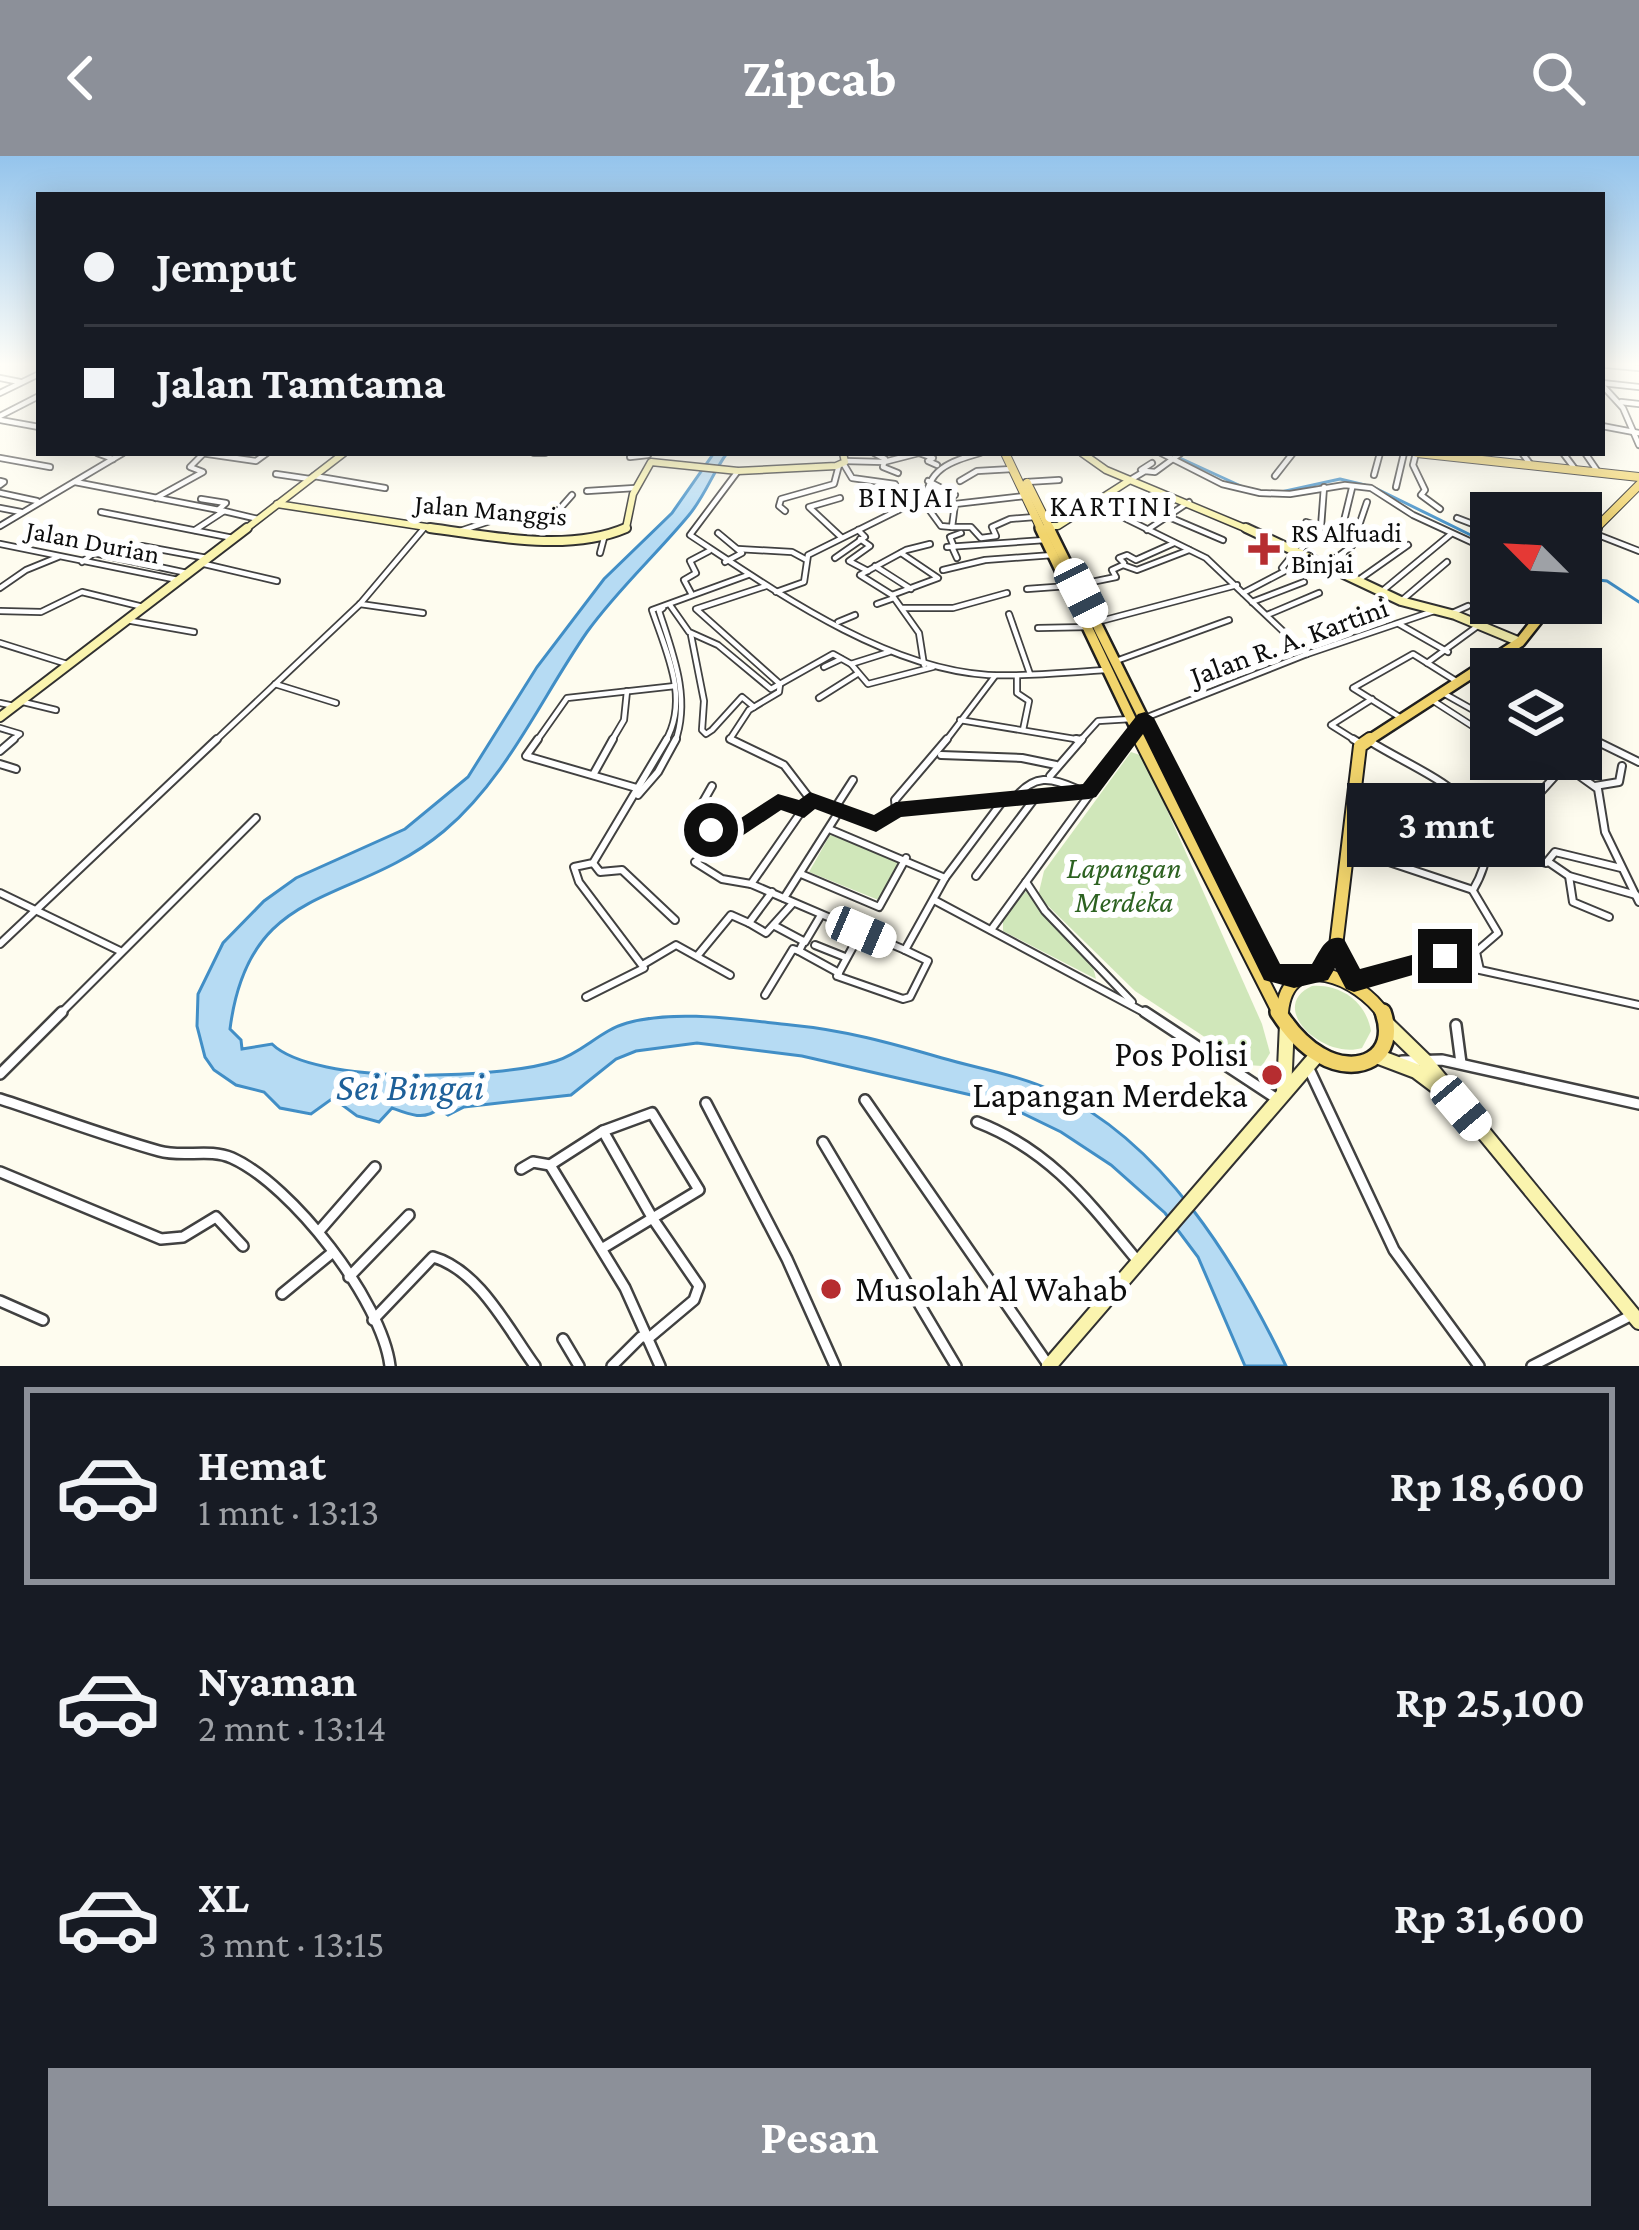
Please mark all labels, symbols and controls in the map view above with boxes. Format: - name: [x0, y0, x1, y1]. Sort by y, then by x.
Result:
- icon: back: [48, 45, 114, 111]
- icon: search: [1525, 45, 1591, 111]
- text: Zipcab: [742, 48, 897, 108]
- text: Jemput: [156, 242, 296, 292]
- text: Jalan Tamtama: [156, 358, 445, 408]
- district label: BINJAI: [858, 480, 956, 513]
- street label: Jalan Manggis: [411, 488, 568, 532]
- district label: KARTINI: [1050, 489, 1174, 522]
- north arrow: [1470, 492, 1602, 624]
- map controls: [1470, 492, 1602, 780]
- street label: Jalan Durian: [21, 514, 162, 570]
- place label: RS Alfuadi Binjai: [1291, 518, 1402, 579]
- marker: RS Alfuadi Binjai: [1248, 533, 1280, 565]
- car: [1049, 553, 1113, 633]
- street label: Jalan R. A. Kartini: [1183, 590, 1393, 693]
- button: layers: [1470, 648, 1602, 780]
- callout: 3 mnt: [1346, 782, 1544, 866]
- route start: [684, 803, 738, 857]
- text: 3 mnt: [1398, 803, 1494, 846]
- park label: Lapangan Merdeka: [1066, 851, 1182, 918]
- car: [821, 901, 901, 963]
- route end: [1418, 929, 1472, 983]
- place label: Pos Polisi Lapangan Merdeka: [972, 1034, 1248, 1115]
- marker: Pos Polisi Lapangan Merdeka: [1259, 1062, 1285, 1088]
- water label: Sei Bingai: [336, 1065, 485, 1109]
- car: [1424, 1069, 1498, 1147]
- place label: Musolah Al Wahab: [855, 1269, 1127, 1309]
- marker: Musolah Al Wahab: [818, 1276, 844, 1302]
- icon: car: [54, 1432, 162, 1540]
- text: Hemat: [198, 1440, 326, 1490]
- text: Rp 18,600: [1390, 1461, 1585, 1511]
- text: 1 mnt · 13:13: [198, 1490, 379, 1533]
- icon: car: [54, 1648, 162, 1756]
- text: Nyaman: [198, 1656, 357, 1706]
- text: Rp 25,100: [1395, 1677, 1585, 1727]
- text: 2 mnt · 13:14: [198, 1706, 386, 1749]
- icon: car: [54, 1864, 162, 1972]
- text: XL: [198, 1872, 249, 1922]
- text: Rp 31,600: [1394, 1893, 1585, 1943]
- text: 3 mnt · 13:15: [198, 1922, 385, 1965]
- button: Pesan: [48, 2068, 1591, 2206]

